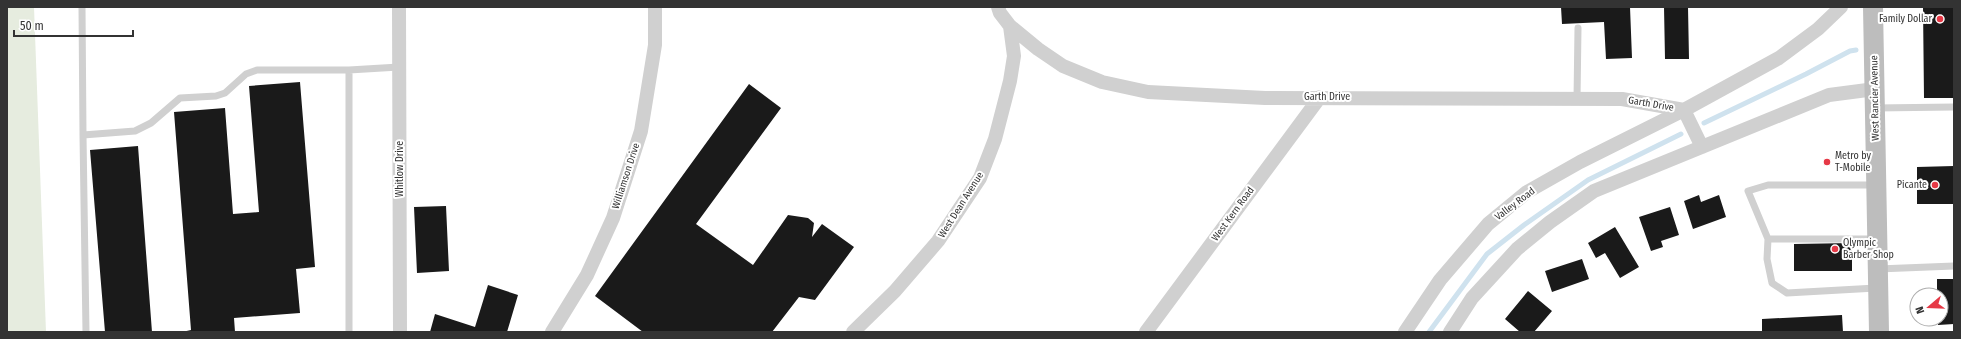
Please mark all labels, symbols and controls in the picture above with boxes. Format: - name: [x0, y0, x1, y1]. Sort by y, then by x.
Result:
- scale bar: [14, 12, 133, 38]
- place label: Family Dollar: [1879, 13, 1933, 25]
- marker: Family Dollar: [1935, 14, 1945, 24]
- text: 50 m: [20, 19, 44, 33]
- street label: West Rancier Avenue: [1868, 55, 1882, 141]
- street label: Garth Drive: [1304, 91, 1350, 103]
- street label: Garth Drive: [1627, 94, 1675, 114]
- street label: Whitlow Drive: [394, 141, 406, 197]
- street label: Williamson Drive: [610, 141, 642, 211]
- place label: Metro by T-Mobile: [1835, 150, 1871, 174]
- marker: Metro by T-Mobile: [1822, 157, 1832, 167]
- street label: West Dean Avenue: [936, 170, 986, 240]
- place label: Picante: [1897, 179, 1927, 191]
- marker: Picante: [1930, 180, 1940, 190]
- street label: West Kern Road: [1209, 185, 1257, 243]
- street label: Valley Road: [1493, 185, 1537, 223]
- place label: Olympic Barber Shop: [1843, 237, 1894, 261]
- marker: Olympic Barber Shop: [1830, 244, 1840, 254]
- north arrow: [1909, 287, 1949, 327]
- text: N: [1913, 305, 1927, 315]

